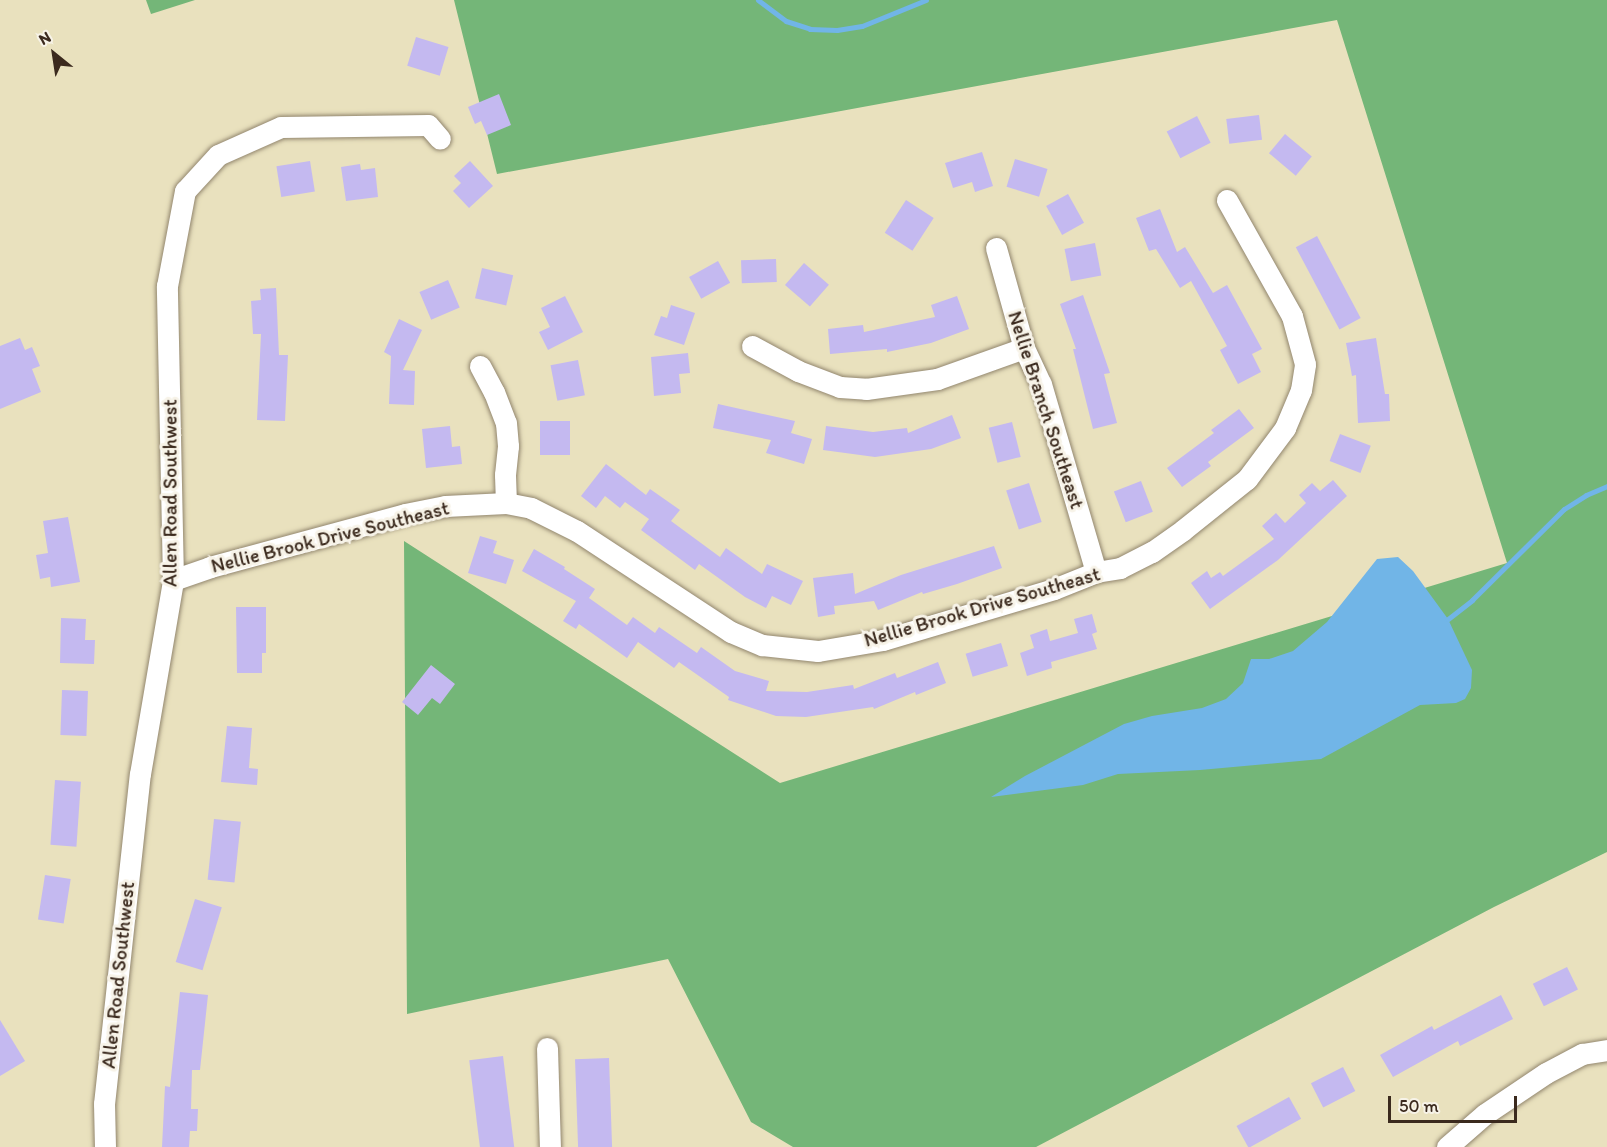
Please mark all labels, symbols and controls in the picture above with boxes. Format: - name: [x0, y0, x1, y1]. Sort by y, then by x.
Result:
- north arrow: [24, 24, 84, 84]
- text: N: [35, 27, 54, 49]
- street label: Nellie Branch Southeast: [1003, 308, 1089, 512]
- street label: Allen Road Southwest: [158, 400, 182, 586]
- street label: Nellie Brook Drive Southeast: [208, 496, 452, 578]
- street label: Nellie Brook Drive Southeast: [861, 562, 1103, 652]
- street label: Allen Road Southwest: [96, 881, 140, 1069]
- scale bar: [1391, 1084, 1520, 1122]
- text: 50 m: [1399, 1095, 1439, 1117]

